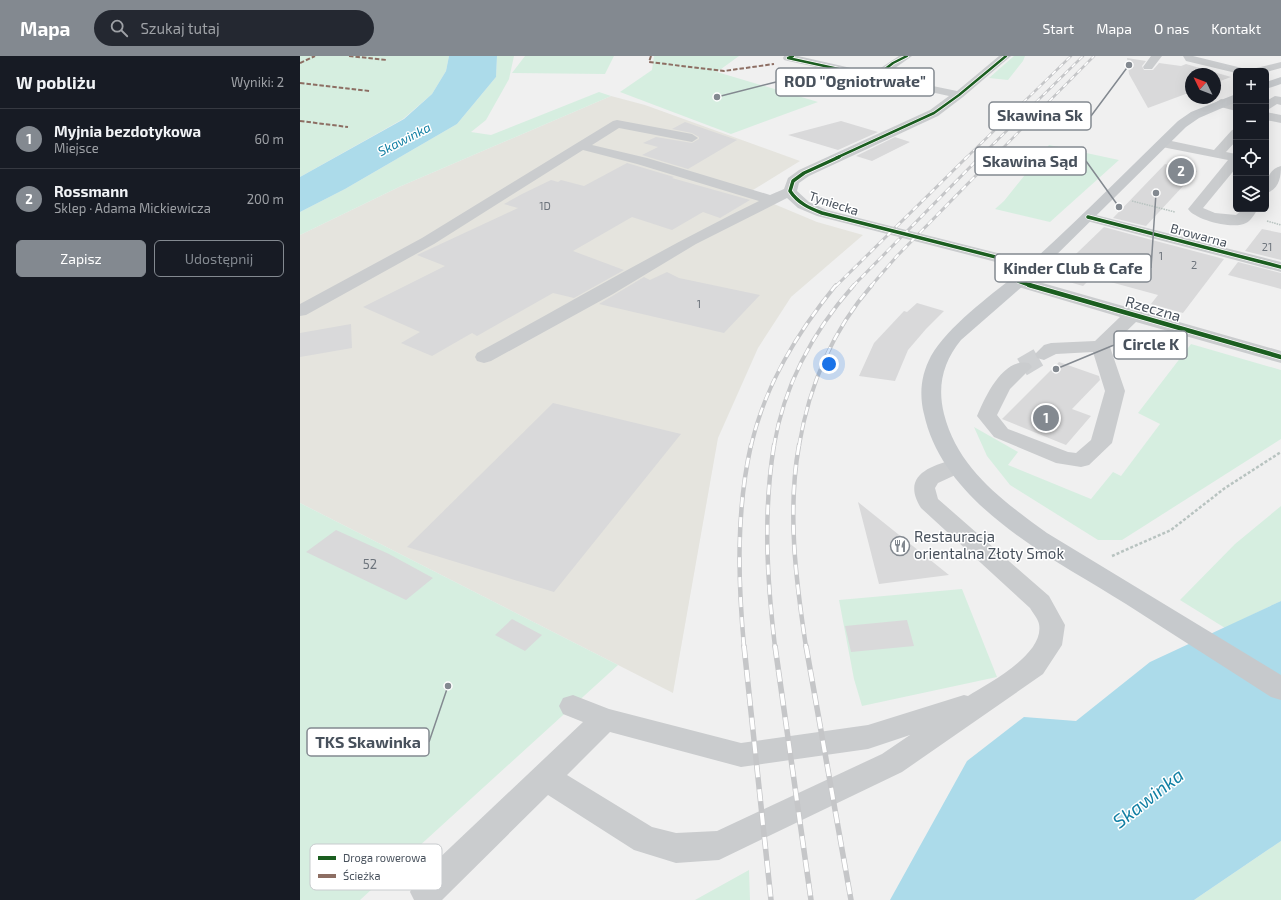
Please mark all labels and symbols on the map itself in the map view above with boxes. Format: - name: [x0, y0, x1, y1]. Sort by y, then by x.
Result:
- callout: ROD "Ogniotrwałe": [776, 68, 934, 96]
- north arrow: [1185, 68, 1221, 104]
- text: ROD "Ogniotrwałe": [784, 71, 926, 90]
- callout: Skawina Sk: [989, 102, 1091, 130]
- text: Skawina Sk: [997, 105, 1083, 124]
- water label: Skawinka: [375, 119, 433, 159]
- callout: Skawina Sąd: [975, 147, 1086, 175]
- text: Skawina Sąd: [982, 151, 1078, 170]
- pin: 2: [1168, 156, 1194, 186]
- street label: Tyniecka: [807, 187, 861, 219]
- house number: 1D: [539, 199, 551, 212]
- street label: Browarna: [1169, 220, 1229, 250]
- house number: 21: [1262, 240, 1272, 253]
- house number: 1: [1159, 249, 1163, 262]
- callout: Kinder Club & Cafe: [995, 254, 1151, 282]
- text: Kinder Club & Cafe: [1003, 258, 1143, 277]
- house number: 2: [1191, 258, 1197, 271]
- street label: Rzeczna: [1123, 292, 1183, 325]
- house number: 1: [697, 297, 701, 310]
- callout: Circle K: [1114, 331, 1187, 359]
- text: Circle K: [1123, 334, 1180, 353]
- your location: [819, 354, 839, 374]
- pin: 1: [1033, 403, 1059, 433]
- place label: Restauracja orientalna Złoty Smok: [914, 527, 1064, 562]
- restaurant icon: Restauracja orientalna Złoty Smok: [889, 535, 911, 557]
- house number: 52: [363, 556, 377, 572]
- callout: TKS Skawinka: [307, 728, 429, 756]
- text: TKS Skawinka: [315, 732, 421, 751]
- water label: Skawinka: [1108, 763, 1188, 832]
- legend: [310, 844, 442, 890]
- text: Droga rowerowa: [343, 851, 426, 864]
- text: Ścieżka: [343, 869, 380, 882]

